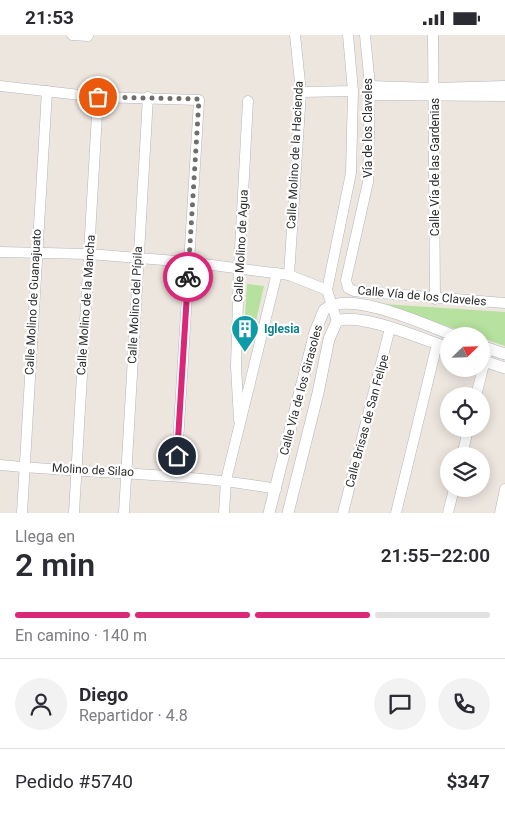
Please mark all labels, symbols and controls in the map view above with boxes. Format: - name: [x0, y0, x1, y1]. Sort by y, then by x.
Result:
- text: 21:53: [25, 6, 74, 29]
- pin: [77, 76, 119, 118]
- street label: Vía de los Claveles: [361, 78, 375, 178]
- street label: Calle Molino de la Hacienda: [284, 81, 306, 229]
- icon: bag: [84, 83, 112, 111]
- street label: Calle Vía de las Gardenias: [428, 98, 442, 236]
- street label: Calle Molino de Agua: [231, 189, 251, 303]
- street label: Calle Molino de Guanajuato: [22, 228, 44, 375]
- street label: Calle Molino de la Mancha: [74, 234, 98, 376]
- street label: Calle Molino del Pípila: [125, 246, 145, 364]
- courier: [163, 252, 213, 302]
- icon: bike: [174, 263, 202, 291]
- street label: Calle Vía de los Claveles: [357, 283, 487, 309]
- building icon: Iglesia: [230, 314, 260, 353]
- place label: Iglesia: [264, 322, 300, 336]
- street label: Calle Vía de los Girasoles: [277, 323, 325, 457]
- north arrow: [440, 327, 490, 377]
- map controls: [440, 327, 490, 497]
- street label: Calle Brisas de San Felipe: [343, 353, 391, 489]
- button: locate: [440, 387, 490, 437]
- pin: [156, 435, 198, 477]
- icon: home: [163, 442, 191, 470]
- button: layers: [440, 447, 490, 497]
- street label: Molino de Silao: [52, 461, 134, 479]
- text: Llega en: [15, 527, 75, 546]
- text: 21:55–22:00: [381, 544, 490, 567]
- text: 2 min: [15, 546, 95, 584]
- text: En camino · 140 m: [15, 626, 147, 645]
- button: person: [15, 678, 67, 730]
- button: chat: [374, 678, 426, 730]
- button: phone: [438, 678, 490, 730]
- text: Diego: [79, 683, 128, 706]
- text: Repartidor · 4.8: [79, 706, 188, 725]
- text: Pedido #5740: [15, 770, 133, 793]
- text: $347: [446, 770, 490, 793]

